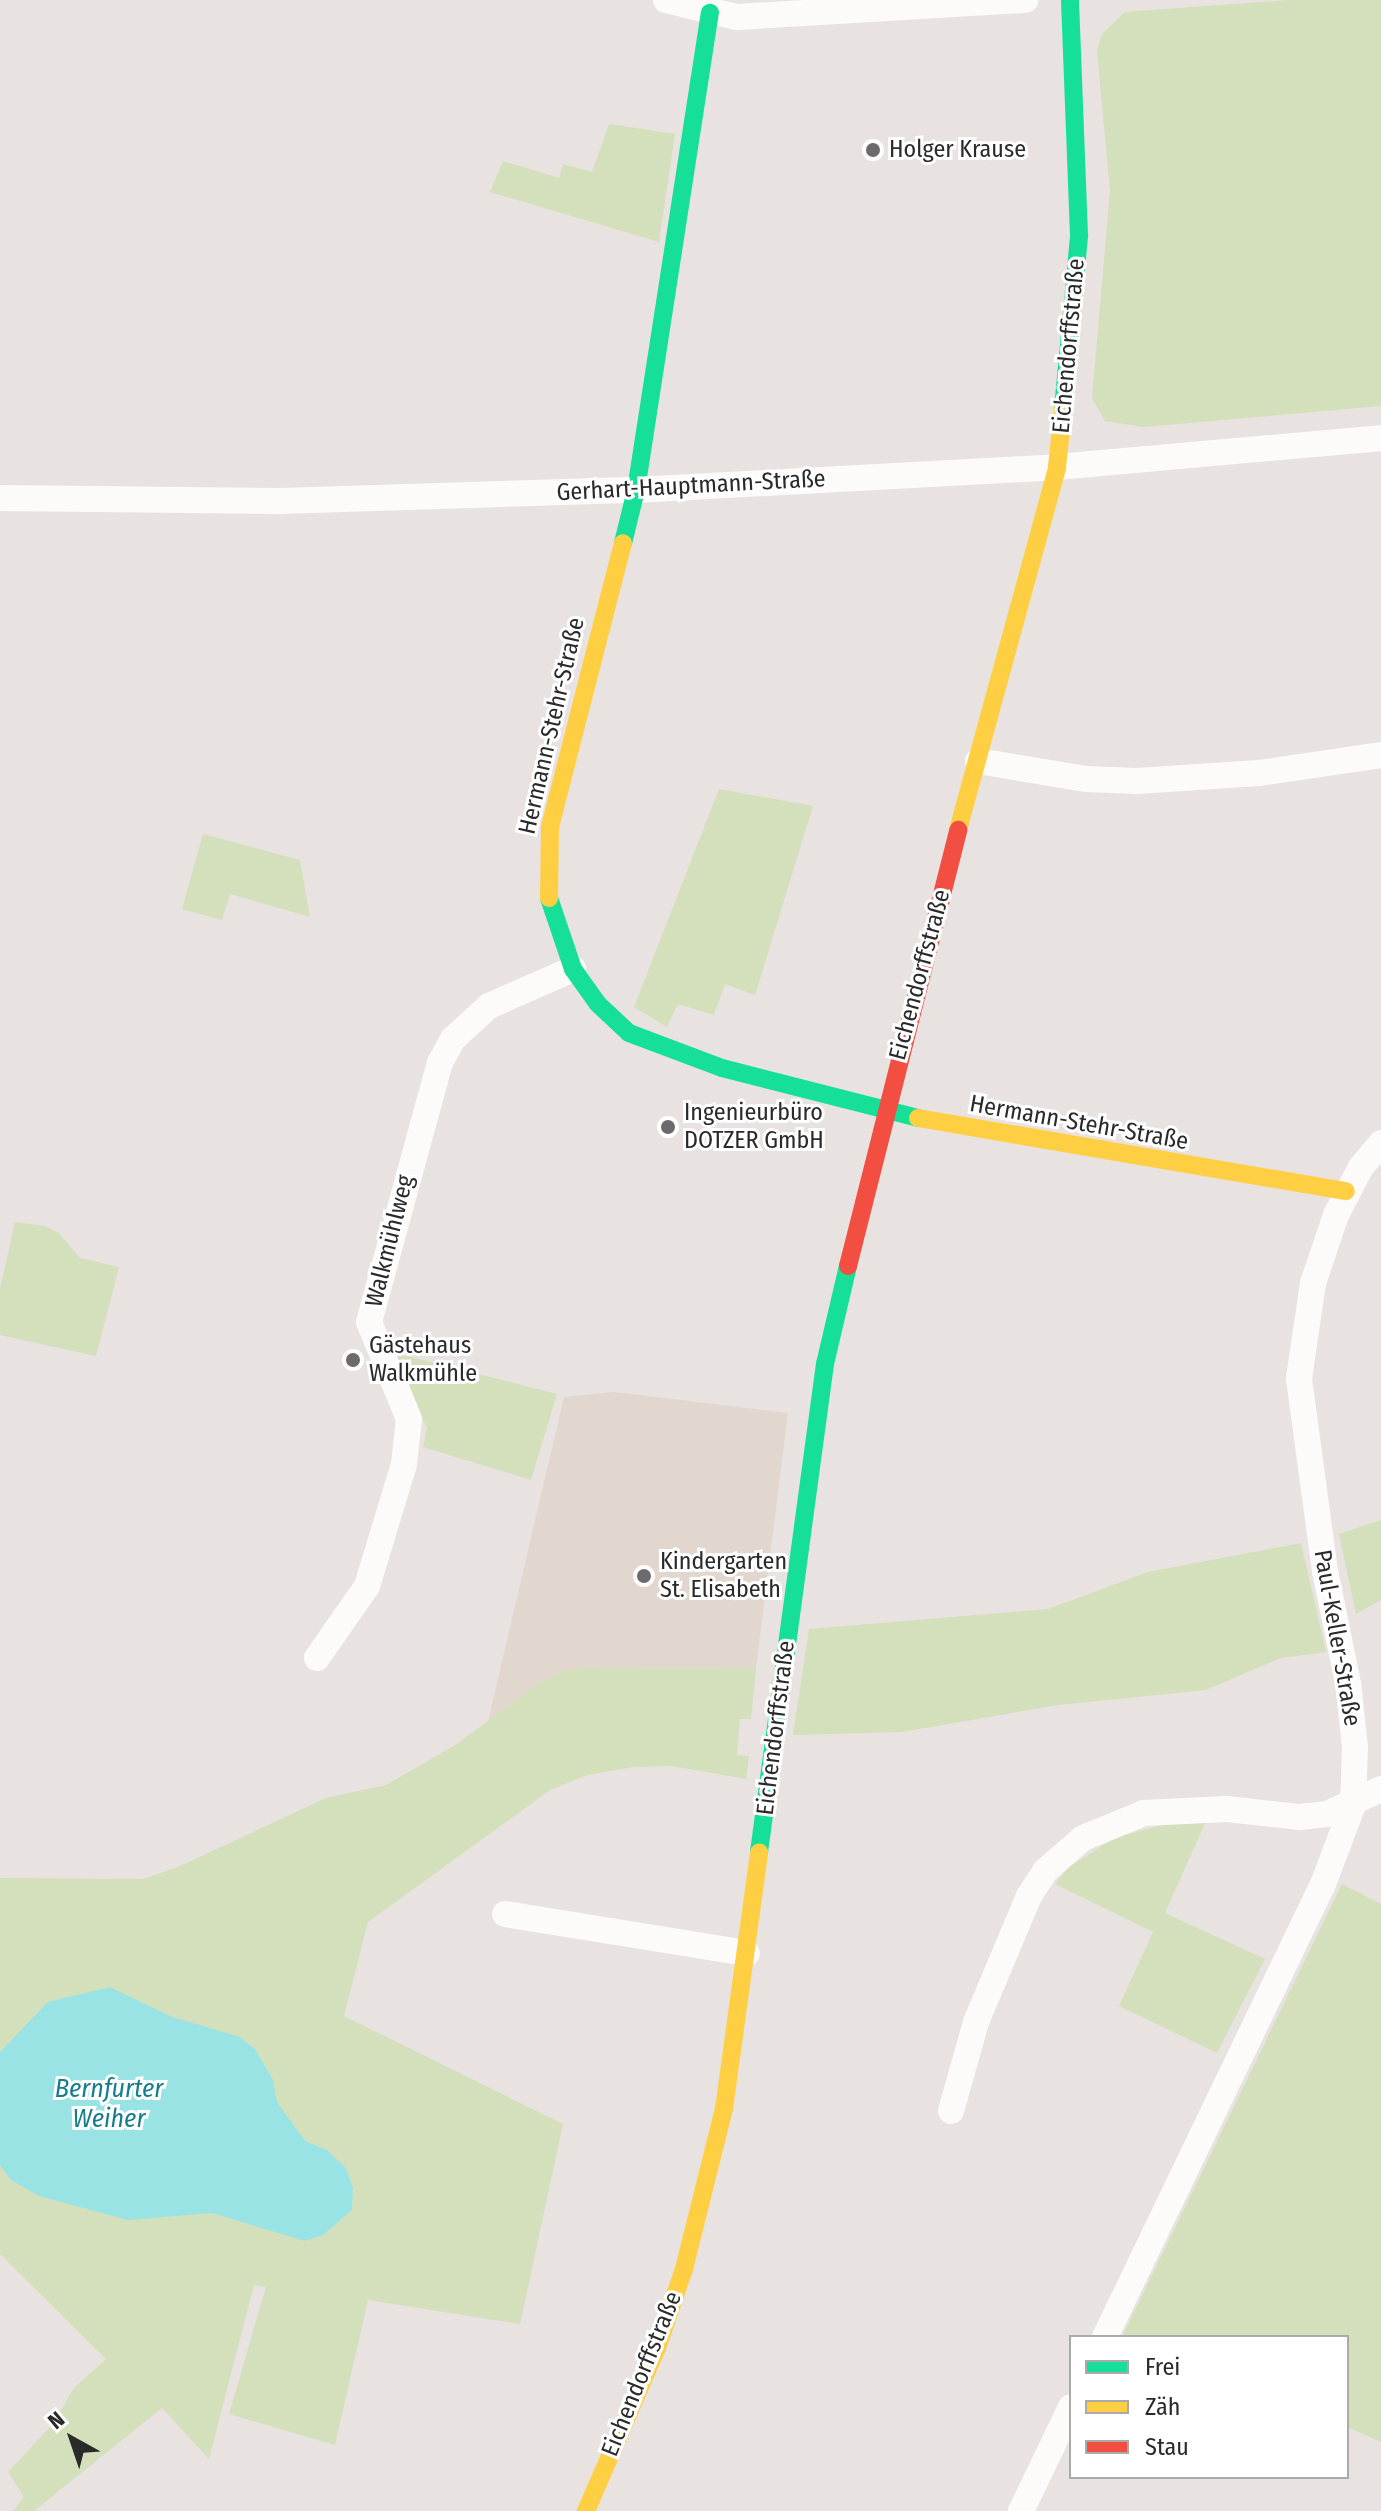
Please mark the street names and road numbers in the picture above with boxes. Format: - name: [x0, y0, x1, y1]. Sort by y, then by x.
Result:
- street label: Eichendorffstraße: [1047, 257, 1091, 435]
- street label: Gerhart-Hauptmann-Straße: [556, 465, 826, 507]
- street label: Hermann-Stehr-Straße: [513, 615, 591, 837]
- street label: Eichendorffstraße: [883, 887, 957, 1063]
- street label: Hermann-Stehr-Straße: [967, 1090, 1191, 1156]
- street label: Walkmühlweg: [360, 1172, 420, 1310]
- street label: Paul-Keller-Straße: [1307, 1548, 1367, 1728]
- street label: Eichendorffstraße: [751, 1639, 801, 1817]
- street label: Eichendorffstraße: [596, 2287, 688, 2461]

